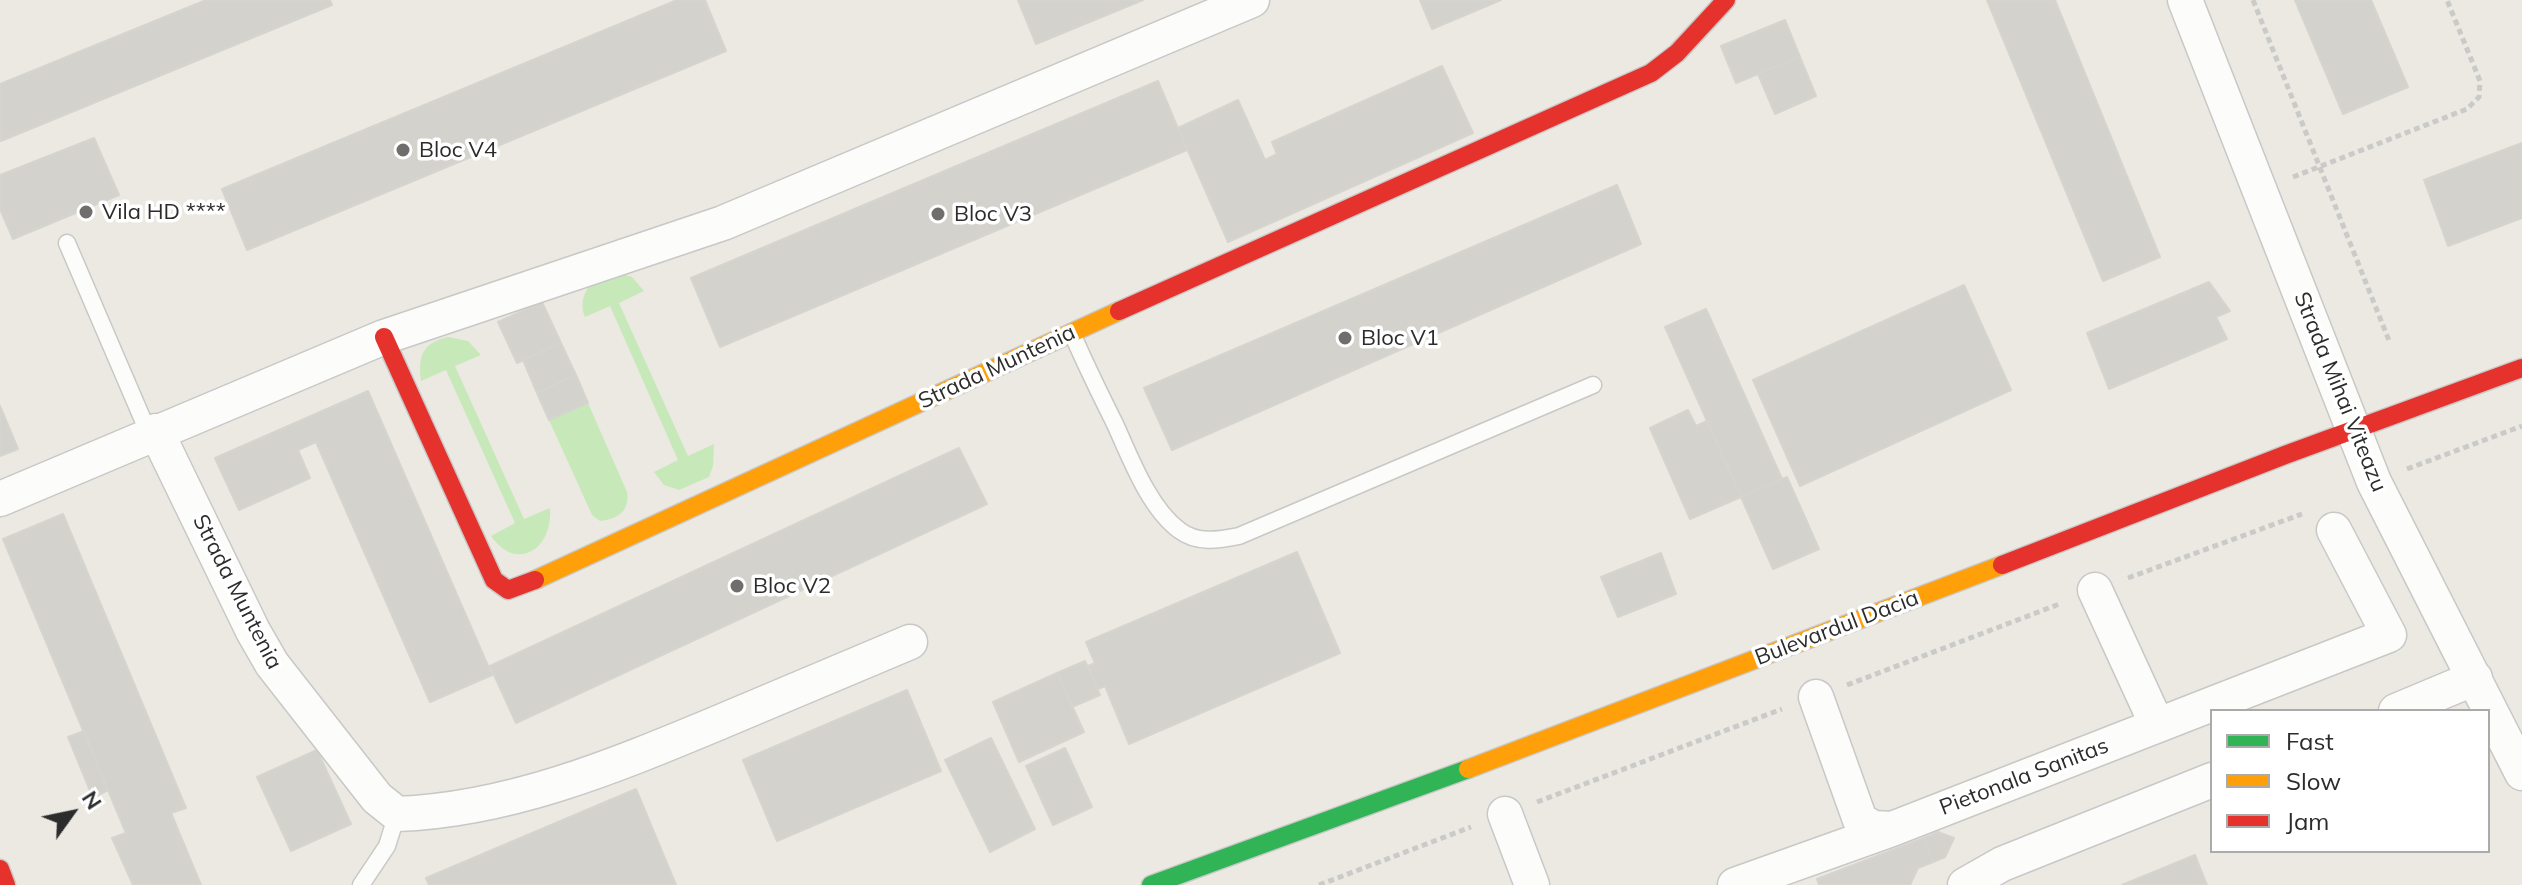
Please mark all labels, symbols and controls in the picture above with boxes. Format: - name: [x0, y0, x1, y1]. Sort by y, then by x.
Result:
- place label: Bloc V4: [419, 137, 497, 163]
- marker: Bloc V4: [394, 141, 412, 159]
- place label: Vila HD ****: [102, 199, 226, 225]
- place label: Bloc V3: [954, 201, 1032, 227]
- marker: Vila HD ****: [77, 203, 95, 221]
- marker: Bloc V3: [929, 205, 947, 223]
- street label: Strada Mihai Viteazu: [2288, 288, 2392, 496]
- street label: Strada Muntenia: [914, 319, 1080, 415]
- place label: Bloc V1: [1361, 325, 1439, 351]
- marker: Bloc V1: [1336, 329, 1354, 347]
- street label: Strada Muntenia: [187, 510, 287, 674]
- place label: Bloc V2: [753, 573, 831, 599]
- marker: Bloc V2: [728, 577, 746, 595]
- street label: Bulevardul Dacia: [1751, 585, 1923, 671]
- legend: [2210, 709, 2490, 853]
- text: Fast: [2286, 726, 2334, 756]
- street label: Pietonala Sanitas: [1936, 733, 2112, 821]
- text: Slow: [2286, 766, 2341, 796]
- north arrow: [32, 773, 112, 853]
- text: N: [76, 785, 108, 815]
- text: Jam: [2286, 806, 2329, 836]

